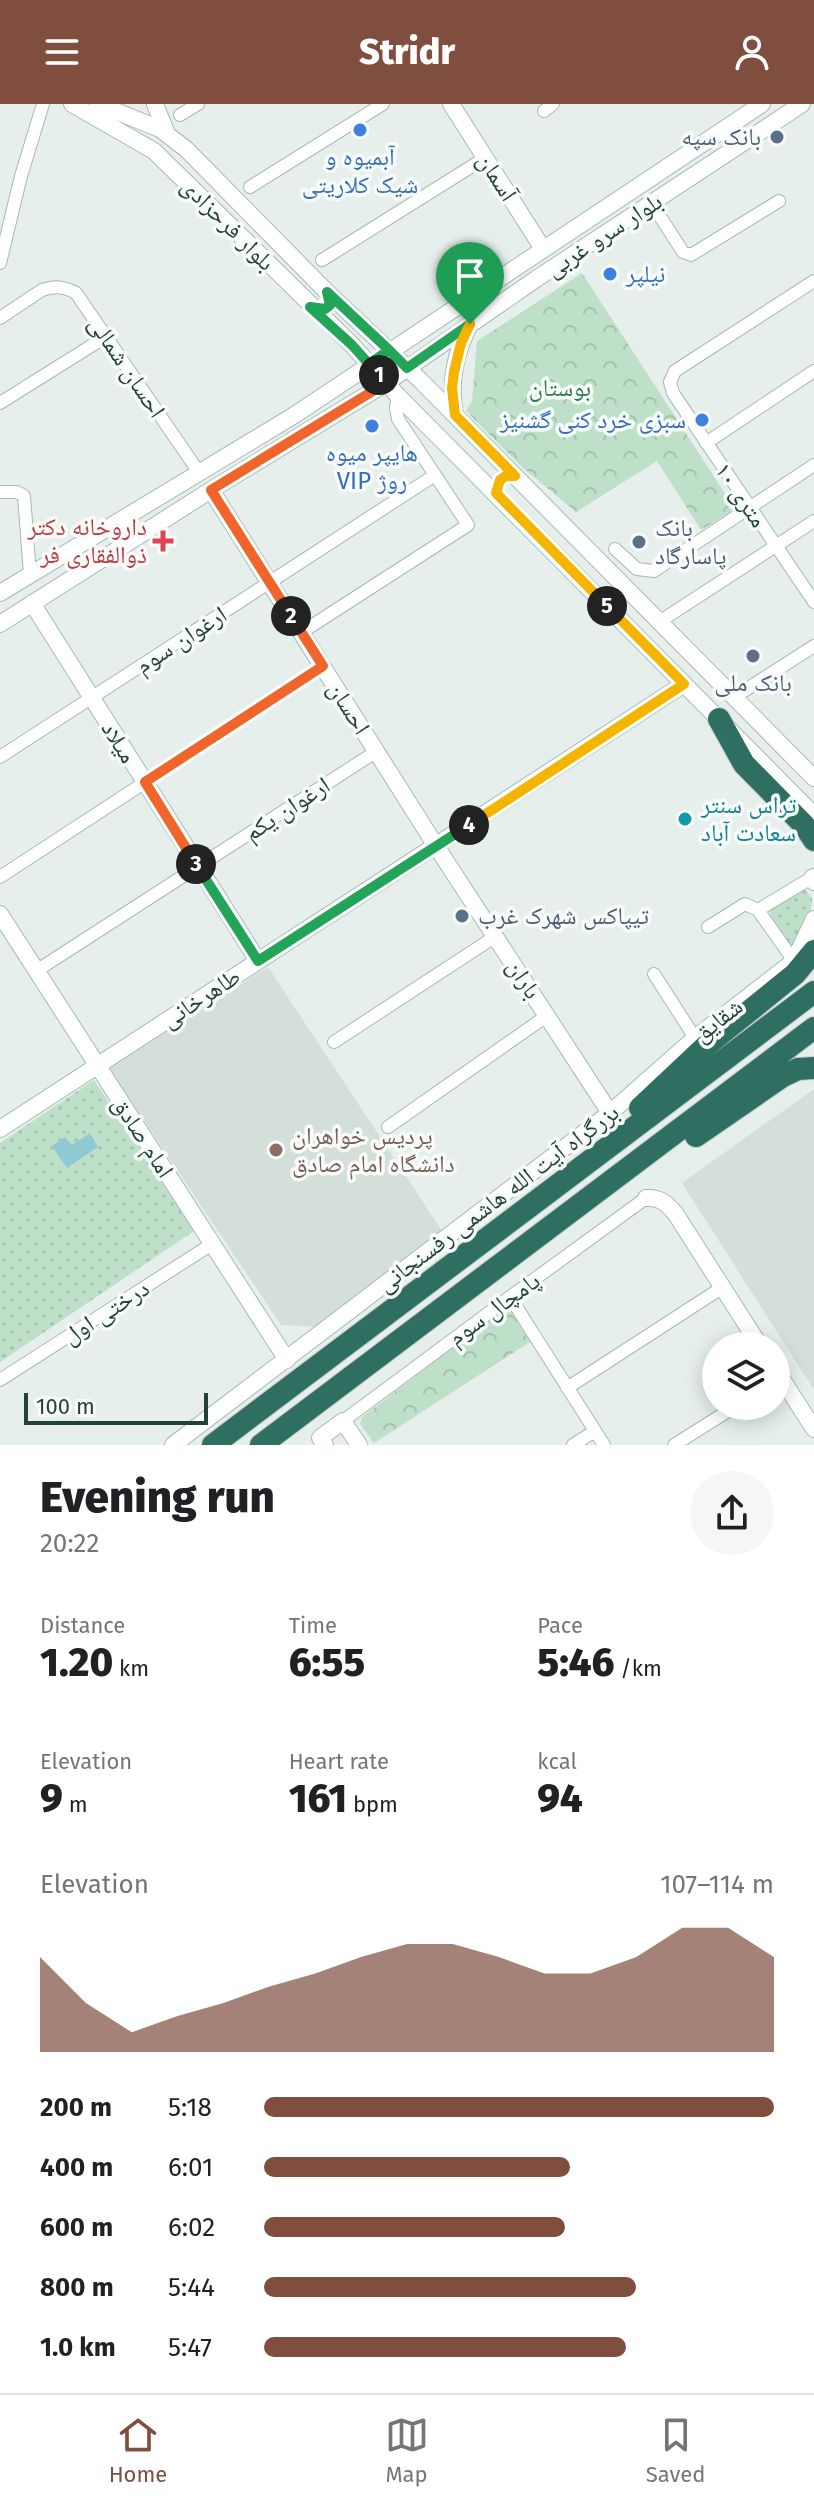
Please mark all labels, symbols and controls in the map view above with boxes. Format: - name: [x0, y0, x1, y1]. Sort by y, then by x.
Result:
- icon: menu: [40, 30, 84, 74]
- text: Stridr: [359, 30, 455, 74]
- icon: person: [730, 30, 774, 74]
- marker: آبمیوه و شیک کلاریتی: [351, 121, 369, 139]
- place label: بانک سپه: [681, 123, 761, 151]
- marker: بانک سپه: [768, 128, 786, 146]
- place label: آبمیوه و شیک کلاریتی: [302, 143, 418, 199]
- street label: آسمان: [471, 148, 523, 207]
- street label: بلوار فرحزادی: [176, 172, 280, 276]
- street label: بلوار سرو غربی: [541, 187, 667, 283]
- pin: [436, 242, 504, 324]
- icon: arrive: [448, 254, 492, 298]
- place label: نیلپر: [625, 260, 665, 288]
- marker: نیلپر: [601, 265, 619, 283]
- street label: احسان شمالی: [83, 311, 171, 423]
- pin: 1: [359, 355, 399, 395]
- text: 1: [374, 361, 384, 388]
- park label: بوستان: [529, 374, 591, 402]
- place label: سبزی خرد کنی گشنیز: [499, 406, 686, 434]
- marker: سبزی خرد کنی گشنیز: [693, 411, 711, 429]
- marker: هایپر میوه VIP روژ: [363, 417, 381, 435]
- place label: هایپر میوه VIP روژ: [326, 439, 418, 495]
- street label: ۱۰ متری: [709, 457, 773, 533]
- place label: داروخانه دکتر ذوالفقاری فر: [26, 513, 147, 569]
- place label: بانک پاسارگاد: [655, 514, 726, 570]
- marker: داروخانه دکتر ذوالفقاری فر: [154, 532, 172, 550]
- marker: بانک پاسارگاد: [630, 533, 648, 551]
- pin: 5: [587, 586, 627, 626]
- text: 5: [601, 592, 613, 619]
- pin: 2: [271, 596, 311, 636]
- street label: ارغوان سوم: [130, 600, 233, 682]
- text: 2: [285, 602, 297, 629]
- marker: بانک ملی: [744, 647, 762, 665]
- place label: بانک ملی: [714, 669, 792, 697]
- street label: احسان: [322, 676, 376, 740]
- street label: میلاد: [95, 716, 143, 768]
- street label: ارغوان یکم: [239, 771, 336, 849]
- place label: تراس سنتر سعادت آباد: [700, 791, 796, 847]
- pin: 4: [449, 805, 489, 845]
- marker: تراس سنتر سعادت آباد: [676, 810, 694, 828]
- text: 4: [463, 811, 475, 838]
- pin: 3: [176, 844, 216, 884]
- text: 3: [190, 850, 202, 877]
- place label: تیپاکس شهرک غرب: [478, 902, 649, 930]
- marker: تیپاکس شهرک غرب: [453, 907, 471, 925]
- street label: باران: [501, 954, 547, 1004]
- street label: طاهرخانی: [156, 962, 246, 1034]
- street label: شقایق: [688, 992, 748, 1048]
- street label: امام صادق: [105, 1091, 180, 1184]
- street label: بزرگراه آیت الله هاشمی رفسنجانی: [372, 1098, 624, 1298]
- place label: پردیس خواهران دانشگاه امام صادق: [292, 1122, 455, 1180]
- marker: پردیس خواهران دانشگاه امام صادق: [267, 1141, 285, 1159]
- street label: پامچال سوم: [443, 1266, 547, 1353]
- street label: درختی اول: [58, 1274, 154, 1350]
- map controls: [702, 1332, 790, 1420]
- button: layers: [702, 1332, 790, 1420]
- scale bar: [24, 1389, 208, 1425]
- text: 100 m: [36, 1393, 95, 1420]
- text: Evening run: [40, 1471, 275, 1524]
- button: share: [690, 1471, 774, 1555]
- text: 20:22: [40, 1528, 99, 1559]
- text: Distance: [40, 1612, 125, 1639]
- text: Time: [289, 1612, 337, 1639]
- text: Pace: [537, 1612, 583, 1639]
- text: 1.20: [40, 1639, 113, 1687]
- text: 6:55: [289, 1639, 365, 1687]
- text: 5:46: [537, 1639, 615, 1687]
- text: km: [113, 1655, 149, 1682]
- text: /km: [615, 1655, 662, 1682]
- text: Elevation: [40, 1748, 132, 1775]
- text: Heart rate: [289, 1748, 389, 1775]
- text: kcal: [537, 1748, 577, 1775]
- text: 9: [40, 1775, 63, 1823]
- text: 161: [289, 1775, 347, 1823]
- text: 94: [537, 1775, 583, 1823]
- text: m: [63, 1791, 88, 1818]
- text: bpm: [347, 1791, 398, 1818]
- text: Elevation: [40, 1869, 149, 1900]
- text: 107–114 m: [660, 1869, 774, 1900]
- text: 200 m: [40, 2092, 112, 2123]
- text: 5:18: [168, 2092, 212, 2123]
- text: 400 m: [40, 2152, 113, 2183]
- text: 6:01: [168, 2152, 213, 2183]
- text: 600 m: [40, 2212, 113, 2243]
- text: 6:02: [168, 2212, 215, 2243]
- text: 800 m: [40, 2272, 114, 2303]
- text: 5:44: [168, 2272, 215, 2303]
- text: 1.0 km: [40, 2332, 116, 2363]
- text: 5:47: [168, 2332, 212, 2363]
- tab: Home: [109, 2413, 167, 2488]
- tab: Map: [385, 2413, 429, 2488]
- tab: Saved: [646, 2413, 705, 2488]

